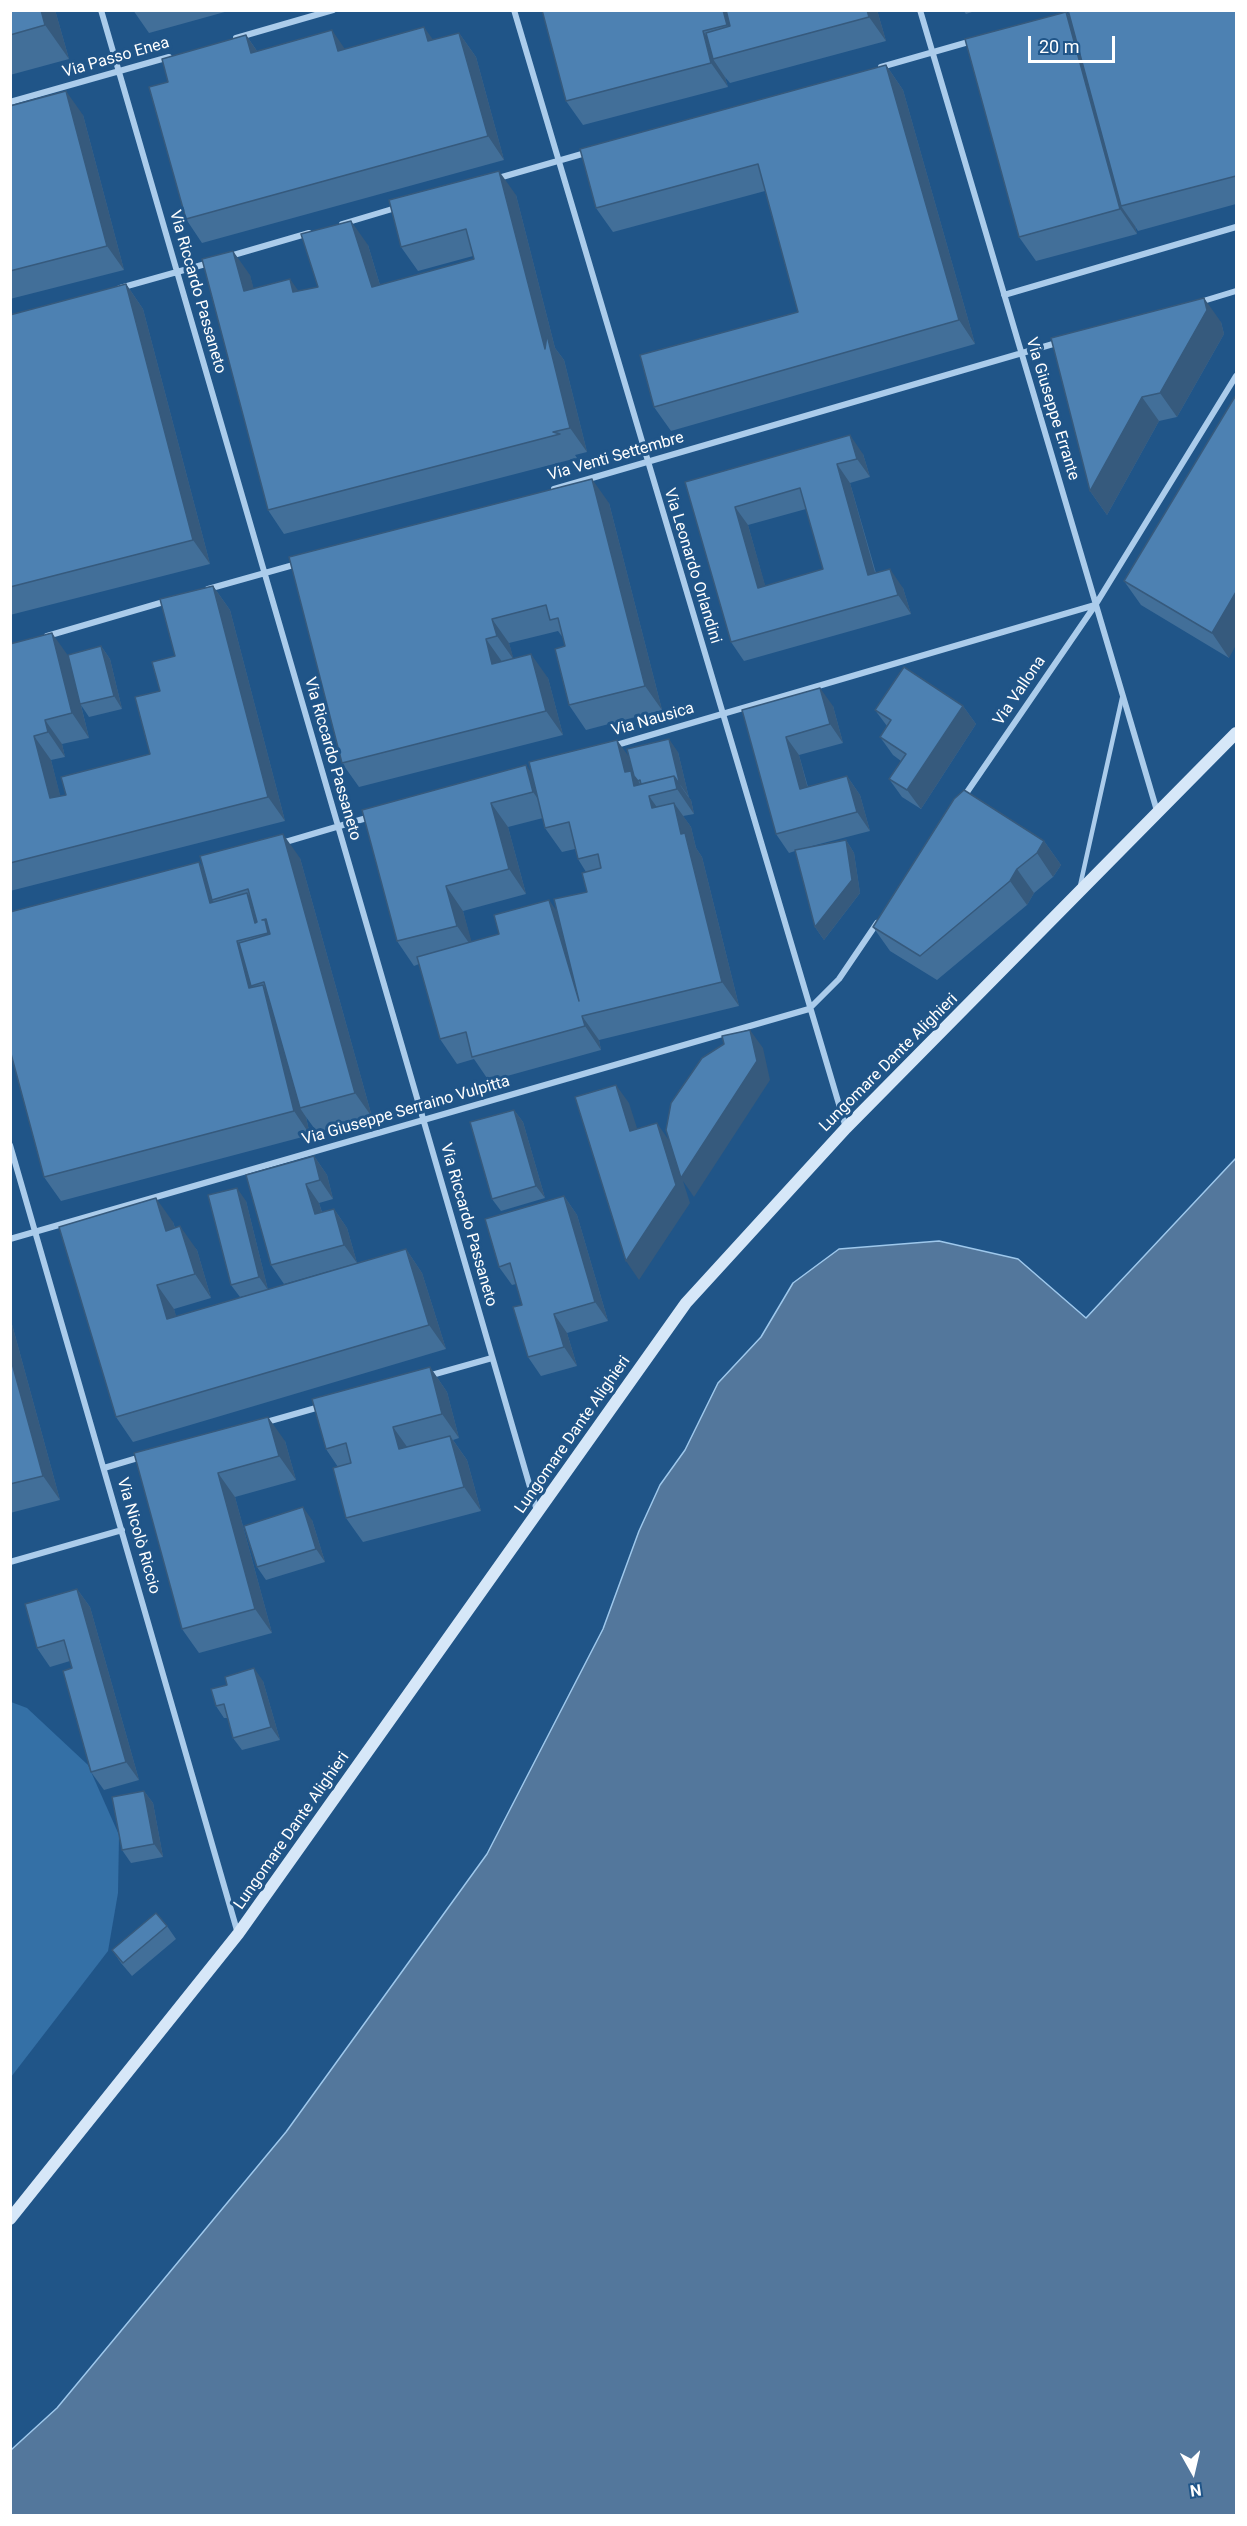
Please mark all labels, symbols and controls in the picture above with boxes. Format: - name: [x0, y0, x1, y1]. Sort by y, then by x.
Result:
- scale bar: [1031, 24, 1118, 62]
- street label: Via Passo Enea: [60, 34, 172, 82]
- text: 20 m: [1039, 36, 1079, 57]
- street label: Via Riccardo Passaneto: [165, 208, 229, 376]
- street label: Via Giuseppe Errante: [1021, 335, 1083, 483]
- street label: Via Venti Settembre: [546, 428, 686, 486]
- street label: Via Leonardo Orlandini: [659, 486, 725, 646]
- street label: Via Vallona: [990, 653, 1050, 729]
- street label: Via Riccardo Passaneto: [300, 675, 364, 843]
- street label: Via Nausica: [610, 699, 696, 741]
- street label: Lungomare Dante Alighieri: [816, 990, 962, 1136]
- street label: Via Giuseppe Serraino Vulpitta: [300, 1072, 512, 1150]
- street label: Via Riccardo Passaneto: [436, 1141, 500, 1309]
- street label: Lungomare Dante Alighieri: [511, 1353, 635, 1517]
- street label: Via Nicolò Riccio: [112, 1476, 164, 1596]
- street label: Lungomare Dante Alighieri: [230, 1749, 354, 1913]
- north arrow: [1163, 2442, 1223, 2502]
- text: N: [1189, 2480, 1202, 2501]

